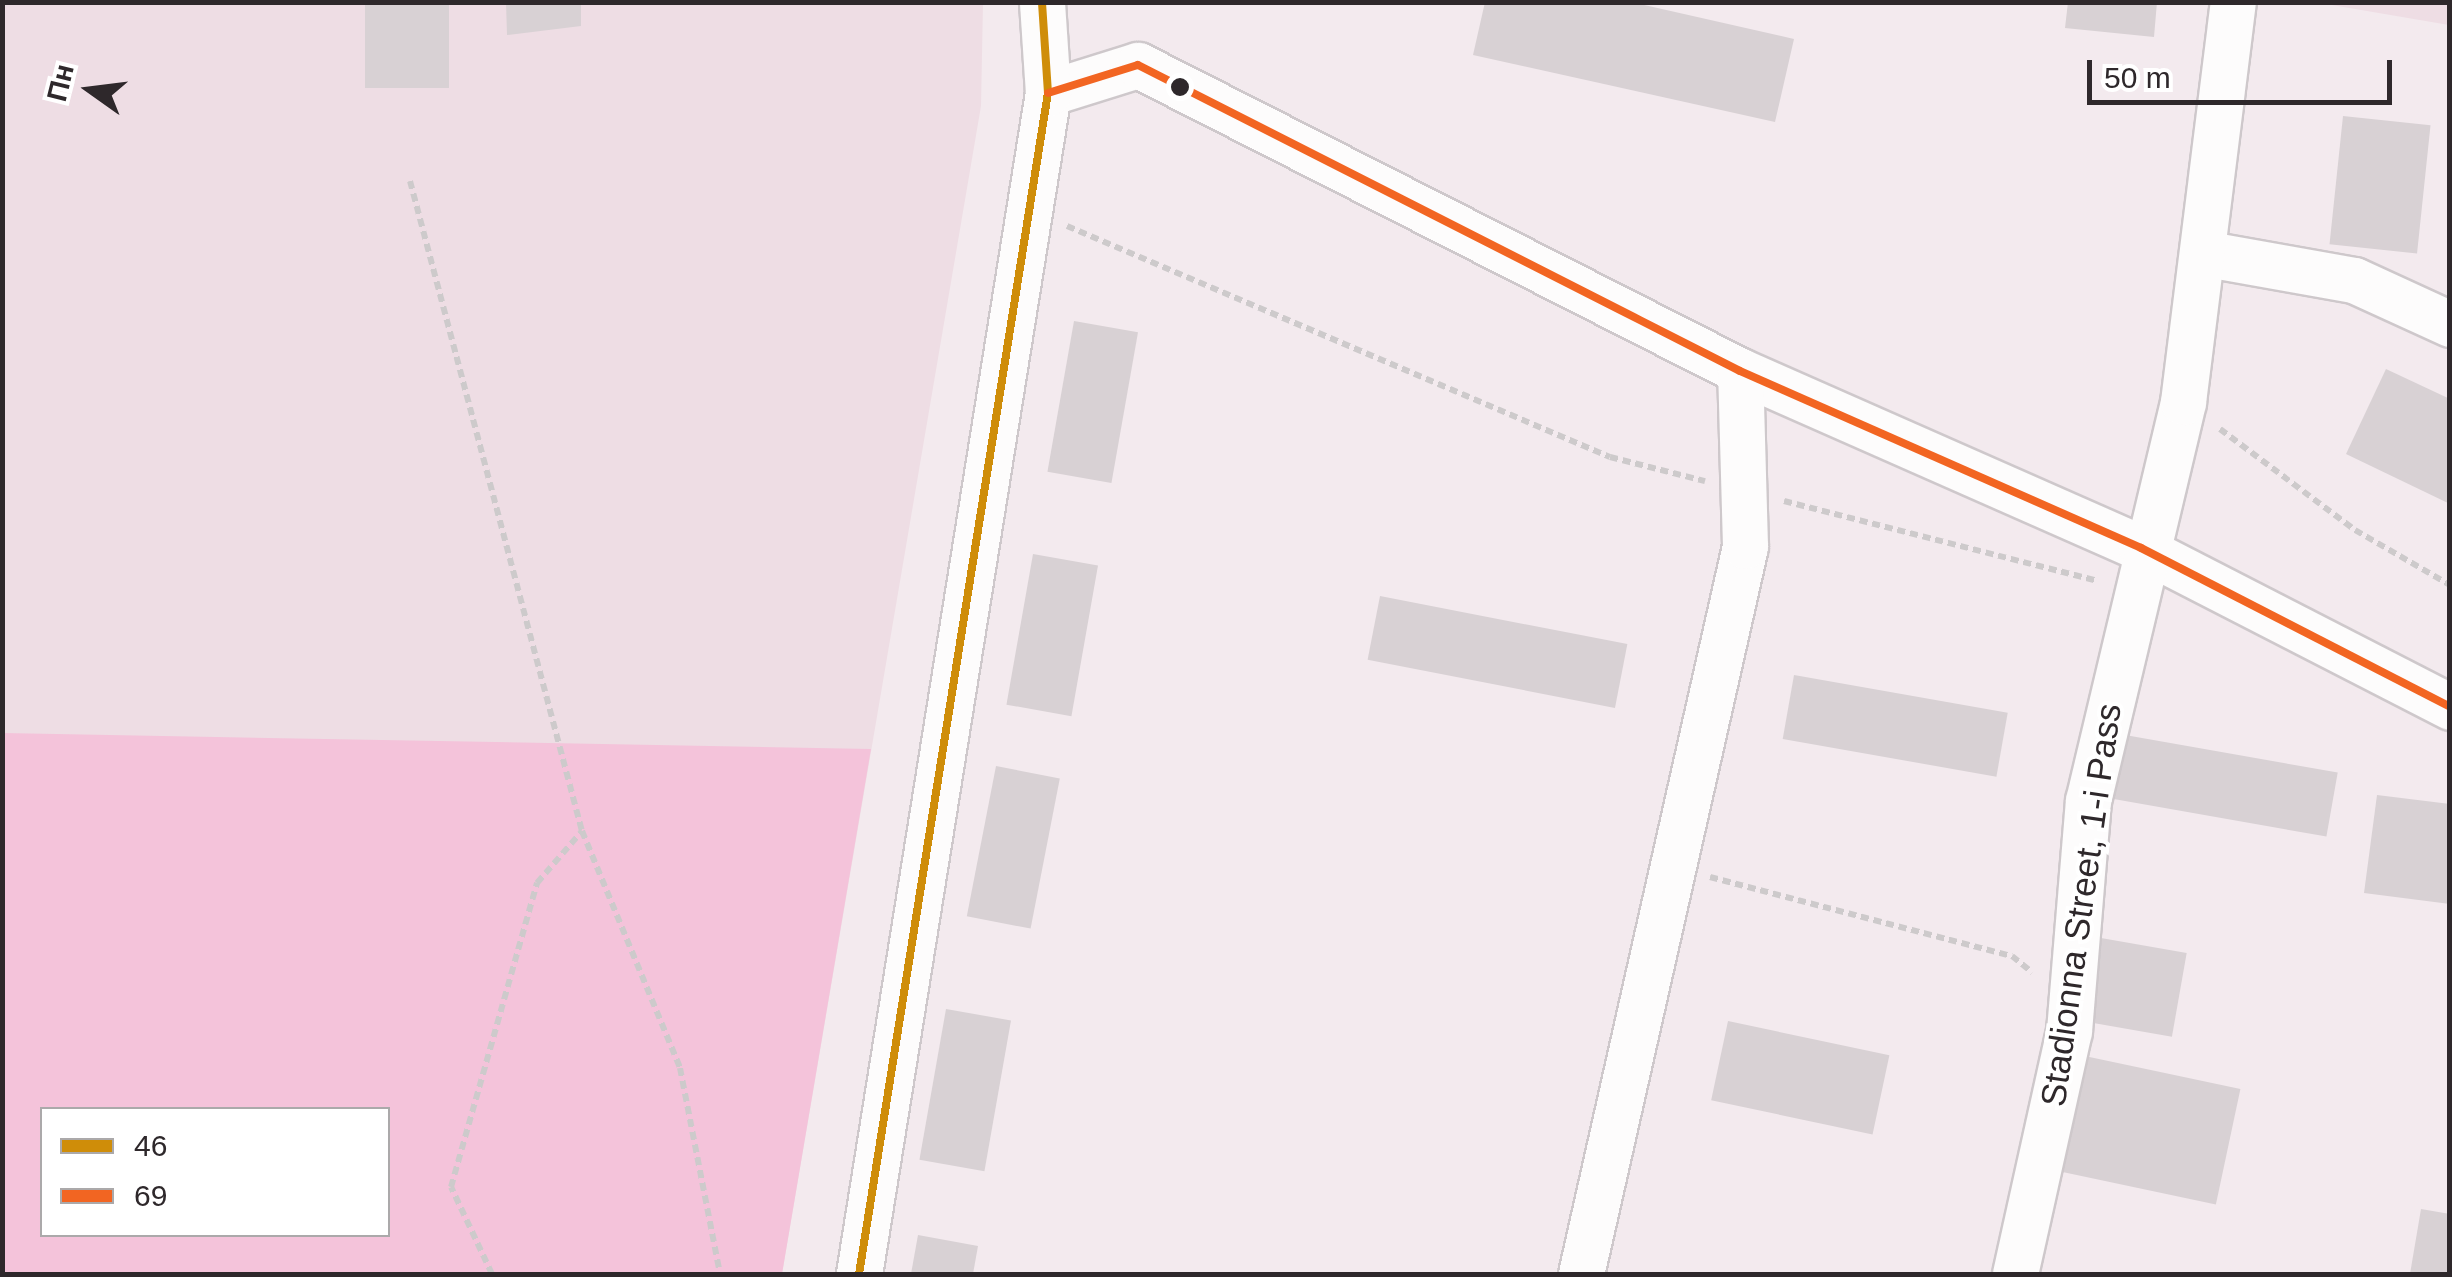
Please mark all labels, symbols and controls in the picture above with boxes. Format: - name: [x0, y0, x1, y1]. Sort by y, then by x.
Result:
- north arrow: [40, 40, 140, 140]
- scale bar: [2092, 40, 2397, 102]
- text: Пн: [41, 61, 80, 104]
- text: 50 m: [2104, 61, 2171, 94]
- unlabelled marker: [1170, 77, 1190, 97]
- street label: Stadionna Street, 1-i Pass: [2032, 701, 2130, 1109]
- legend: [40, 1107, 390, 1237]
- text: 46: [134, 1129, 167, 1162]
- text: 69: [134, 1179, 167, 1212]

